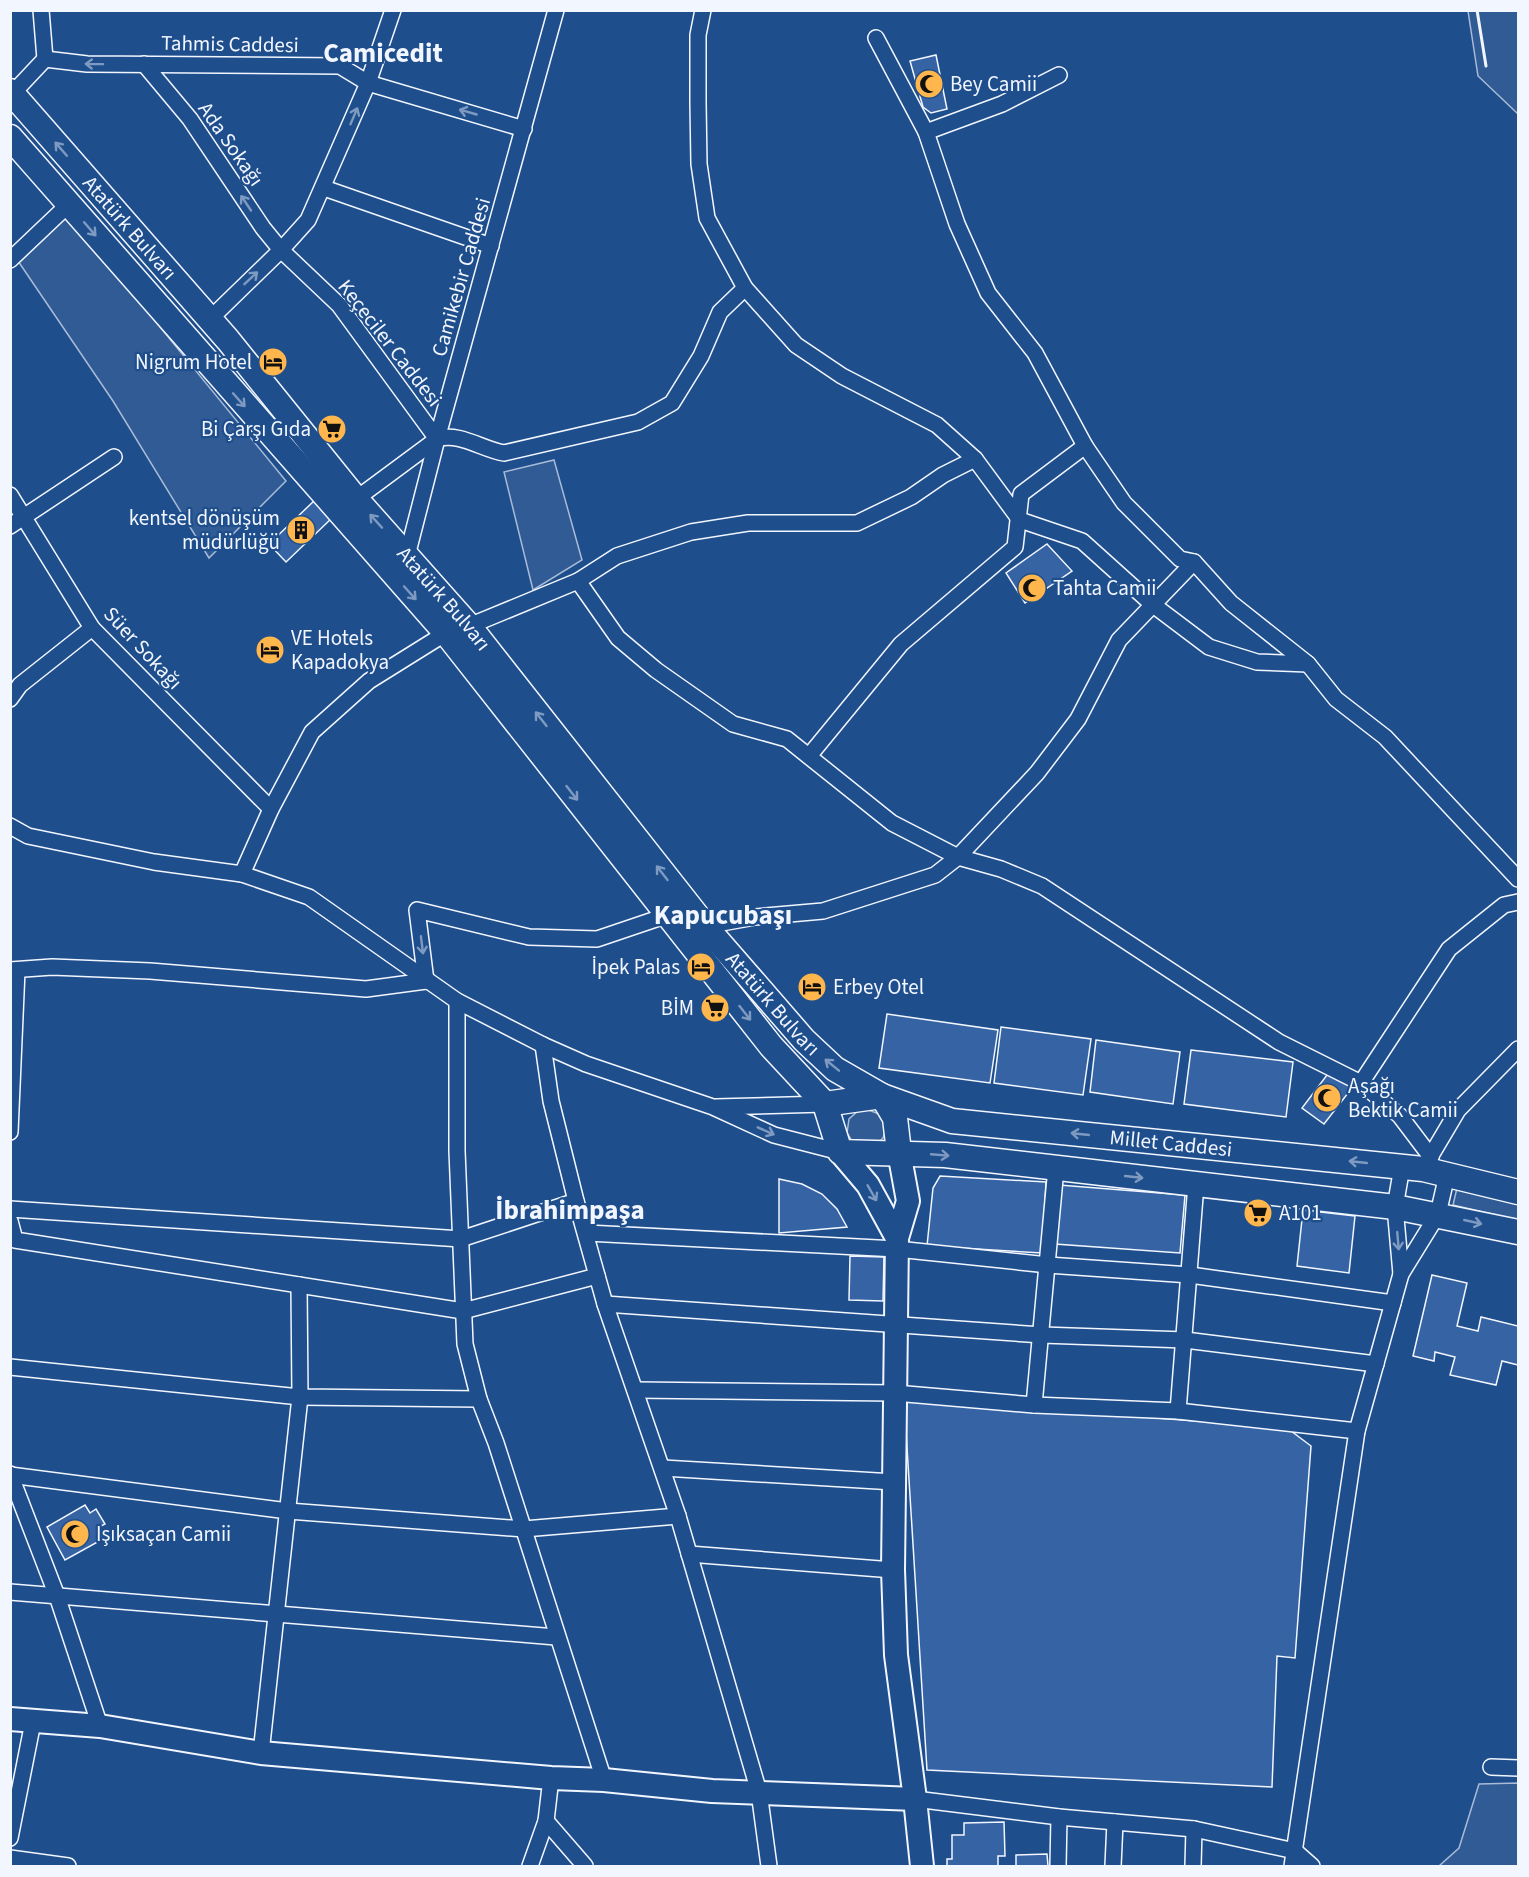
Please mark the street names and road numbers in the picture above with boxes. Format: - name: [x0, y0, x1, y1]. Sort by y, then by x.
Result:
- street label: Tahmis Caddesi: [161, 28, 299, 60]
- street label: Ada Sokağı: [191, 96, 271, 192]
- street label: Atatürk Bulvarı: [76, 169, 184, 287]
- street label: Camikebir Caddesi: [424, 194, 498, 360]
- street label: Keçeciler Caddesi: [331, 273, 449, 413]
- street label: Atatürk Bulvarı: [390, 540, 498, 657]
- street label: Süer Sokağı: [97, 600, 189, 696]
- street label: Atatürk Bulvarı: [719, 945, 827, 1063]
- street label: Millet Caddesi: [1108, 1122, 1234, 1164]

